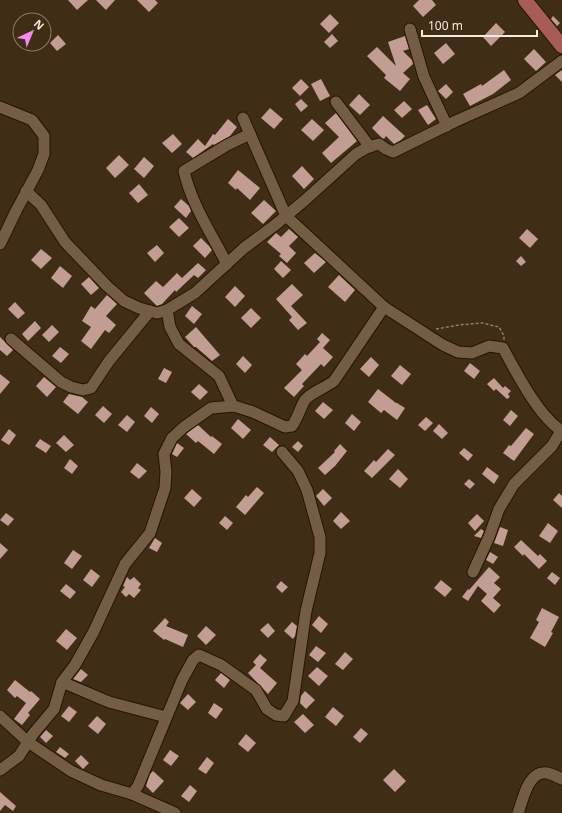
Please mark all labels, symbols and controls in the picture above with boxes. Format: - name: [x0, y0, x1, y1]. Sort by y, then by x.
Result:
- north arrow: [12, 12, 52, 52]
- scale bar: [422, 12, 537, 38]
- text: N: [31, 16, 48, 33]
- text: 100 m: [428, 17, 463, 34]

